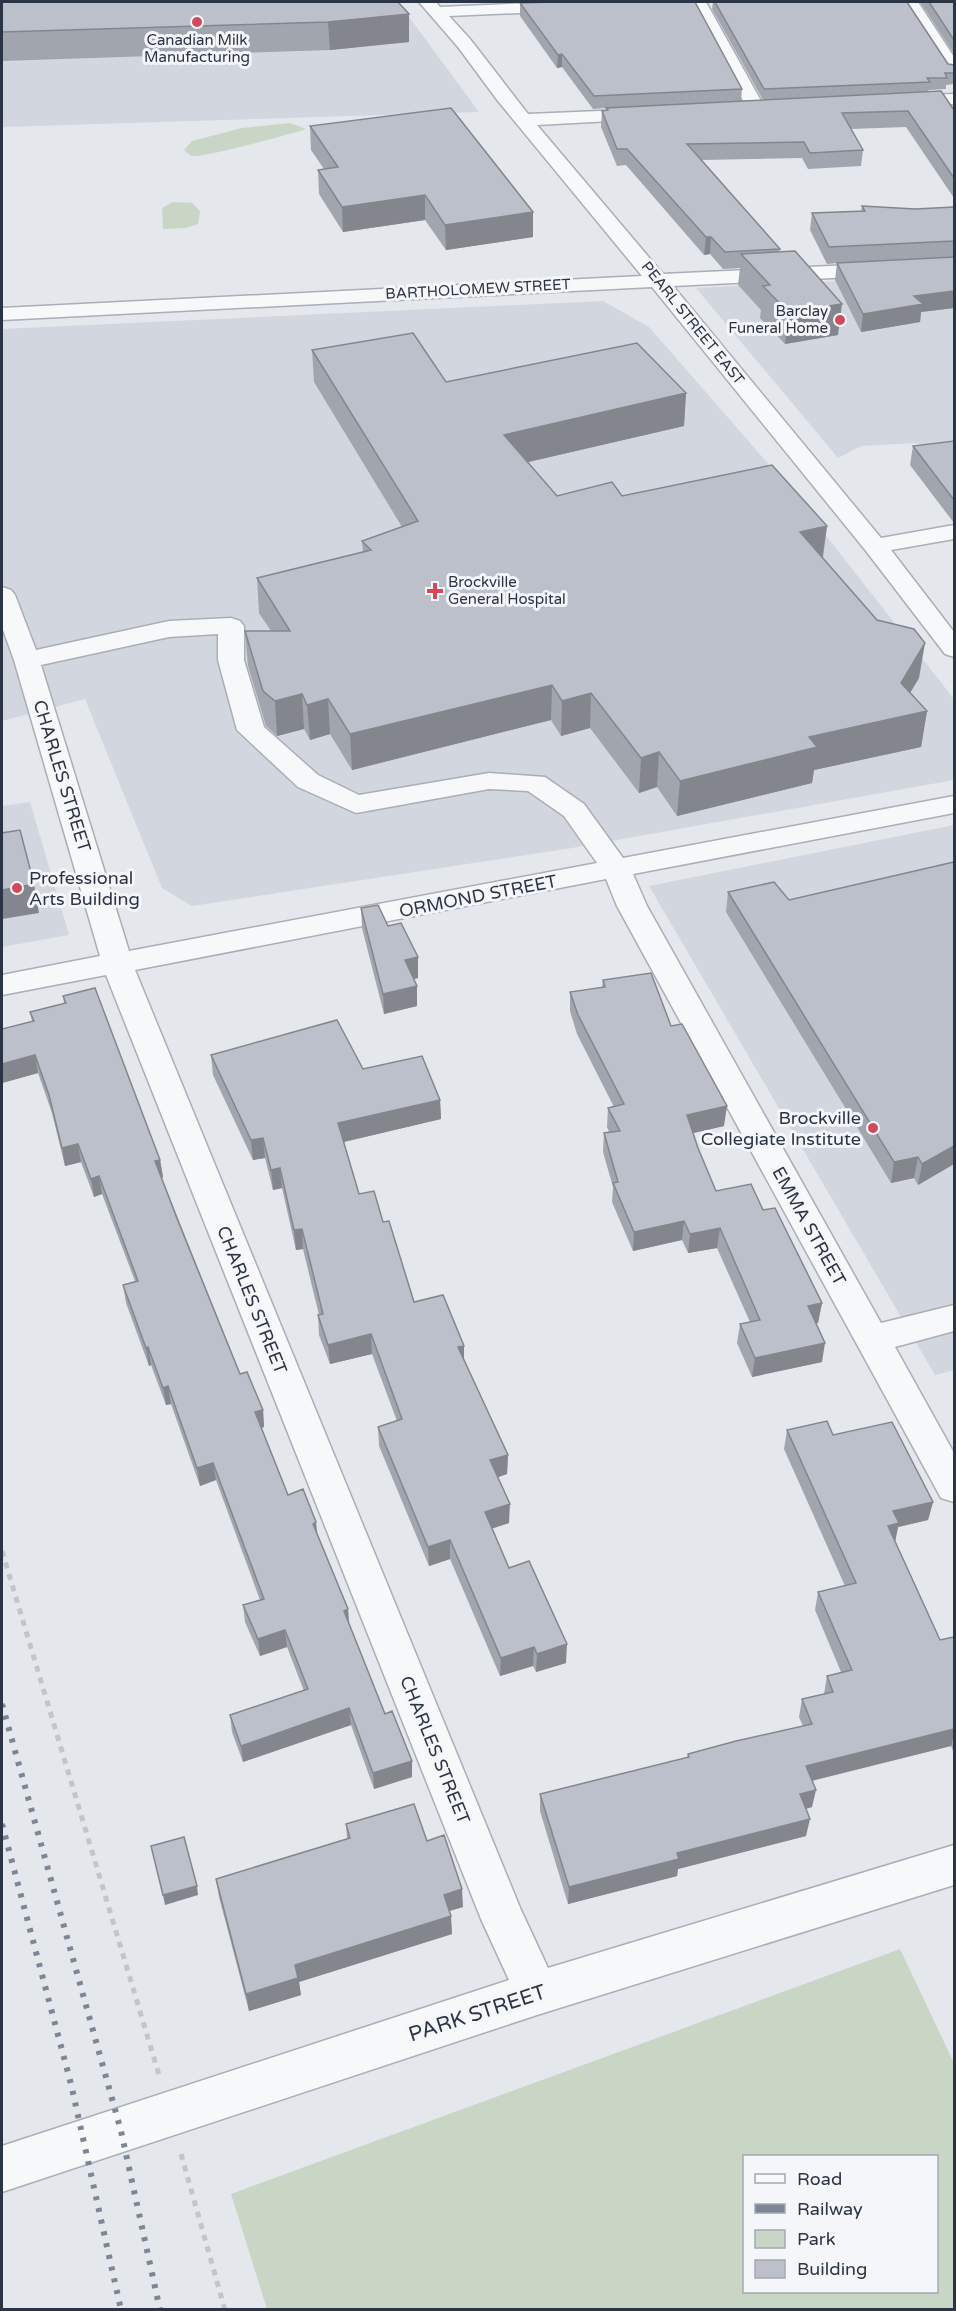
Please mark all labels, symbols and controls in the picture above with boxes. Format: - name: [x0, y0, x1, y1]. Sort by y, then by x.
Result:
- marker: Canadian Milk Manufacturing: [190, 15, 204, 29]
- place label: Canadian Milk Manufacturing: [144, 31, 250, 66]
- street label: PEARL STREET EAST: [638, 258, 748, 388]
- street label: BARTHOLOMEW STREET: [385, 275, 571, 303]
- place label: Barclay Funeral Home: [728, 302, 828, 337]
- marker: Barclay Funeral Home: [833, 313, 847, 327]
- place label: Brockville General Hospital: [448, 573, 566, 608]
- marker: Brockville General Hospital: [426, 582, 444, 600]
- street label: CHARLES STREET: [28, 697, 96, 855]
- place label: Professional Arts Building: [29, 867, 140, 910]
- street label: ORMOND STREET: [397, 870, 559, 922]
- marker: Professional Arts Building: [10, 881, 24, 895]
- place label: Brockville Collegiate Institute: [701, 1107, 861, 1150]
- marker: Brockville Collegiate Institute: [866, 1121, 880, 1135]
- street label: EMMA STREET: [767, 1163, 851, 1289]
- street label: CHARLES STREET: [212, 1223, 292, 1377]
- street label: CHARLES STREET: [395, 1673, 475, 1827]
- street label: PARK STREET: [405, 1979, 549, 2047]
- legend: [743, 2155, 938, 2293]
- text: Road: [797, 2168, 842, 2190]
- text: Railway: [797, 2198, 863, 2220]
- text: Park: [797, 2228, 836, 2250]
- text: Building: [797, 2258, 867, 2280]

